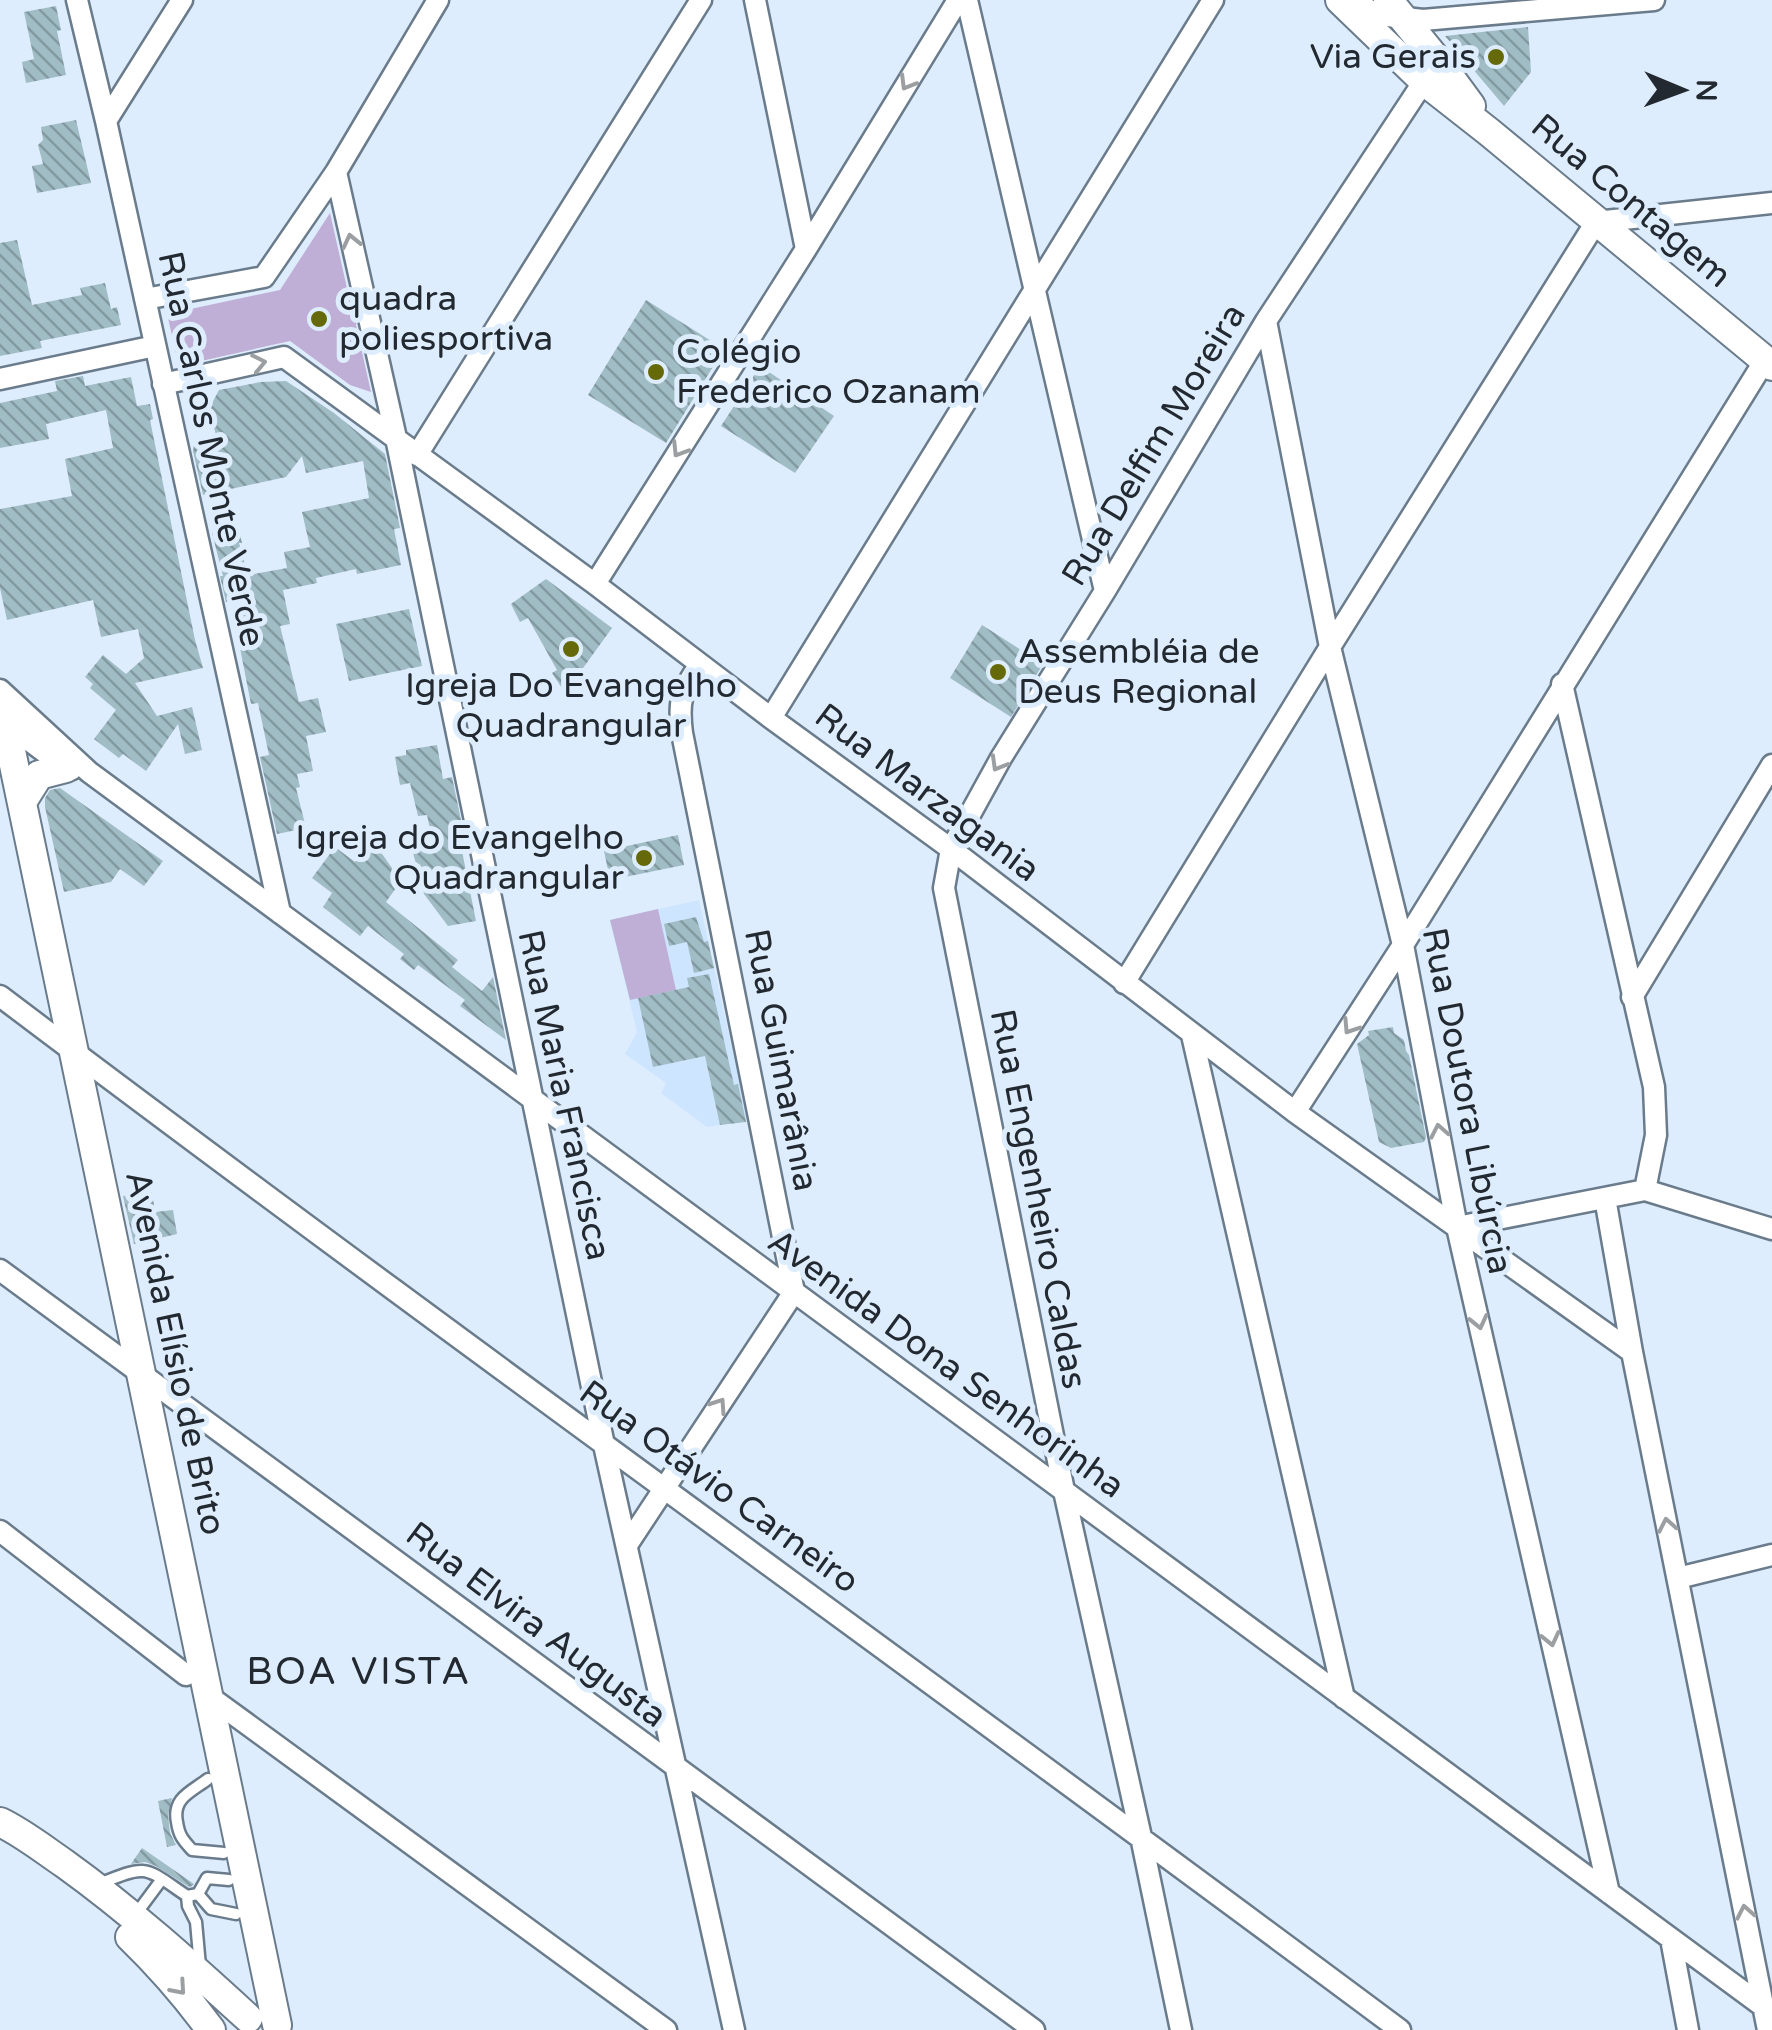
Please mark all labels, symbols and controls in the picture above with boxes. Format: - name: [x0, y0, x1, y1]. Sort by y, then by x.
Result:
- place label: Via Gerais: [1310, 36, 1476, 78]
- north arrow: [1632, 40, 1732, 140]
- marker: Via Gerais: [1485, 46, 1507, 68]
- one-way arrow: [900, 72, 919, 90]
- text: N: [1689, 79, 1723, 102]
- street label: Rua Contagem: [1523, 105, 1739, 297]
- one-way arrow: [342, 233, 363, 250]
- street label: Rua Carlos Monte Verde: [149, 248, 273, 650]
- place label: quadra poliesportiva: [339, 278, 553, 360]
- street label: Rua Delfim Moreira: [1053, 296, 1255, 594]
- marker: quadra poliesportiva: [308, 308, 330, 330]
- place label: Colégio Frederico Ozanam: [676, 331, 981, 413]
- one-way arrow: [250, 354, 267, 375]
- marker: Colégio Frederico Ozanam: [645, 361, 667, 383]
- one-way arrow: [673, 439, 692, 457]
- place label: Assembléia de Deus Regional: [1018, 631, 1260, 713]
- marker: Igreja Do Evangelho Quadrangular: [560, 638, 582, 660]
- marker: Assembléia de Deus Regional: [987, 661, 1009, 683]
- place label: Igreja Do Evangelho Quadrangular: [405, 665, 737, 747]
- street label: Rua Marzagania: [806, 695, 1048, 891]
- one-way arrow: [991, 753, 1011, 771]
- place label: Igreja do Evangelho Quadrangular: [295, 817, 625, 899]
- marker: Igreja do Evangelho Quadrangular: [633, 847, 655, 869]
- street label: Rua Doutora Libúrcia: [1413, 924, 1521, 1278]
- street label: Rua Guimarânia: [735, 925, 827, 1195]
- street label: Rua Maria Francisca: [508, 926, 620, 1264]
- street label: Rua Engenheiro Caldas: [981, 1006, 1095, 1392]
- one-way arrow: [1344, 1016, 1363, 1034]
- one-way arrow: [1429, 1123, 1450, 1140]
- street label: Avenida Elísio de Brito: [116, 1167, 234, 1539]
- street label: Avenida Dona Senhorinha: [759, 1220, 1133, 1508]
- one-way arrow: [1467, 1313, 1488, 1330]
- street label: Rua Otávio Carneiro: [571, 1371, 867, 1603]
- one-way arrow: [707, 1398, 726, 1416]
- street label: Rua Elvira Augusta: [397, 1513, 675, 1737]
- one-way arrow: [1658, 1517, 1679, 1534]
- one-way arrow: [1539, 1630, 1560, 1647]
- district label: BOA VISTA: [246, 1649, 472, 1695]
- one-way arrow: [1735, 1904, 1756, 1921]
- one-way arrow: [167, 1977, 185, 1995]

